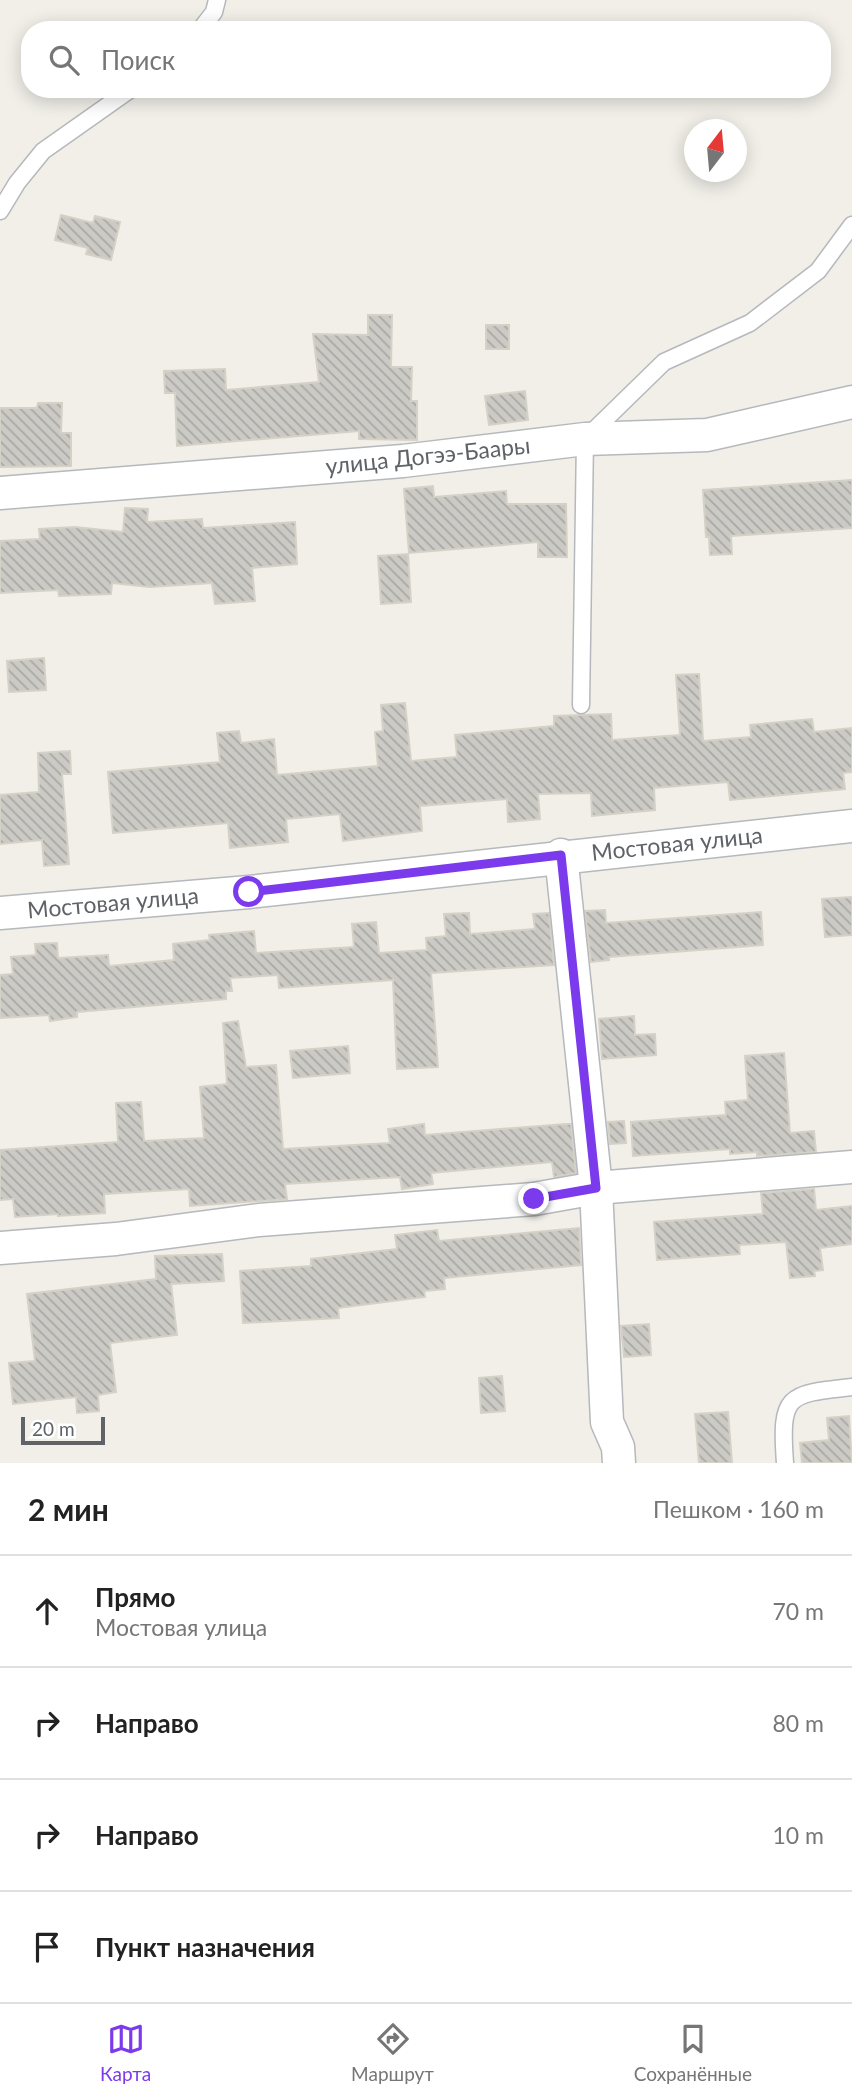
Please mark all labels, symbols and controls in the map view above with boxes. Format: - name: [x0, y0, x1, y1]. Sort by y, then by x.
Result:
- search box: [21, 21, 831, 98]
- icon: search: [45, 41, 83, 79]
- text: Поиск: [101, 44, 175, 76]
- north arrow: [684, 119, 747, 182]
- street label: улица Догээ-Баары: [324, 430, 532, 480]
- street label: Мостовая улица: [590, 820, 764, 866]
- route start: [233, 876, 264, 907]
- street label: Мостовая улица: [26, 881, 200, 923]
- route end: [518, 1183, 549, 1214]
- scale bar: [21, 1414, 105, 1446]
- text: 20 m: [32, 1417, 75, 1440]
- text: 2 мин: [28, 1491, 109, 1527]
- text: Пешком · 160 m: [653, 1495, 824, 1523]
- text: Прямо: [95, 1581, 176, 1613]
- icon: ahead: [28, 1592, 66, 1630]
- text: 70 m: [773, 1597, 824, 1625]
- text: Мостовая улица: [95, 1613, 267, 1641]
- icon: right: [28, 1704, 66, 1742]
- text: Направо: [95, 1707, 199, 1739]
- text: 80 m: [773, 1709, 824, 1737]
- icon: right: [28, 1816, 66, 1854]
- text: Направо: [95, 1819, 199, 1851]
- text: 10 m: [773, 1821, 824, 1849]
- icon: arrive: [28, 1928, 66, 1966]
- text: Пункт назначения: [95, 1931, 315, 1963]
- tab: Карта: [100, 2020, 151, 2085]
- tab: Маршрут: [351, 2020, 434, 2085]
- tab: Сохранённые: [634, 2020, 752, 2085]

